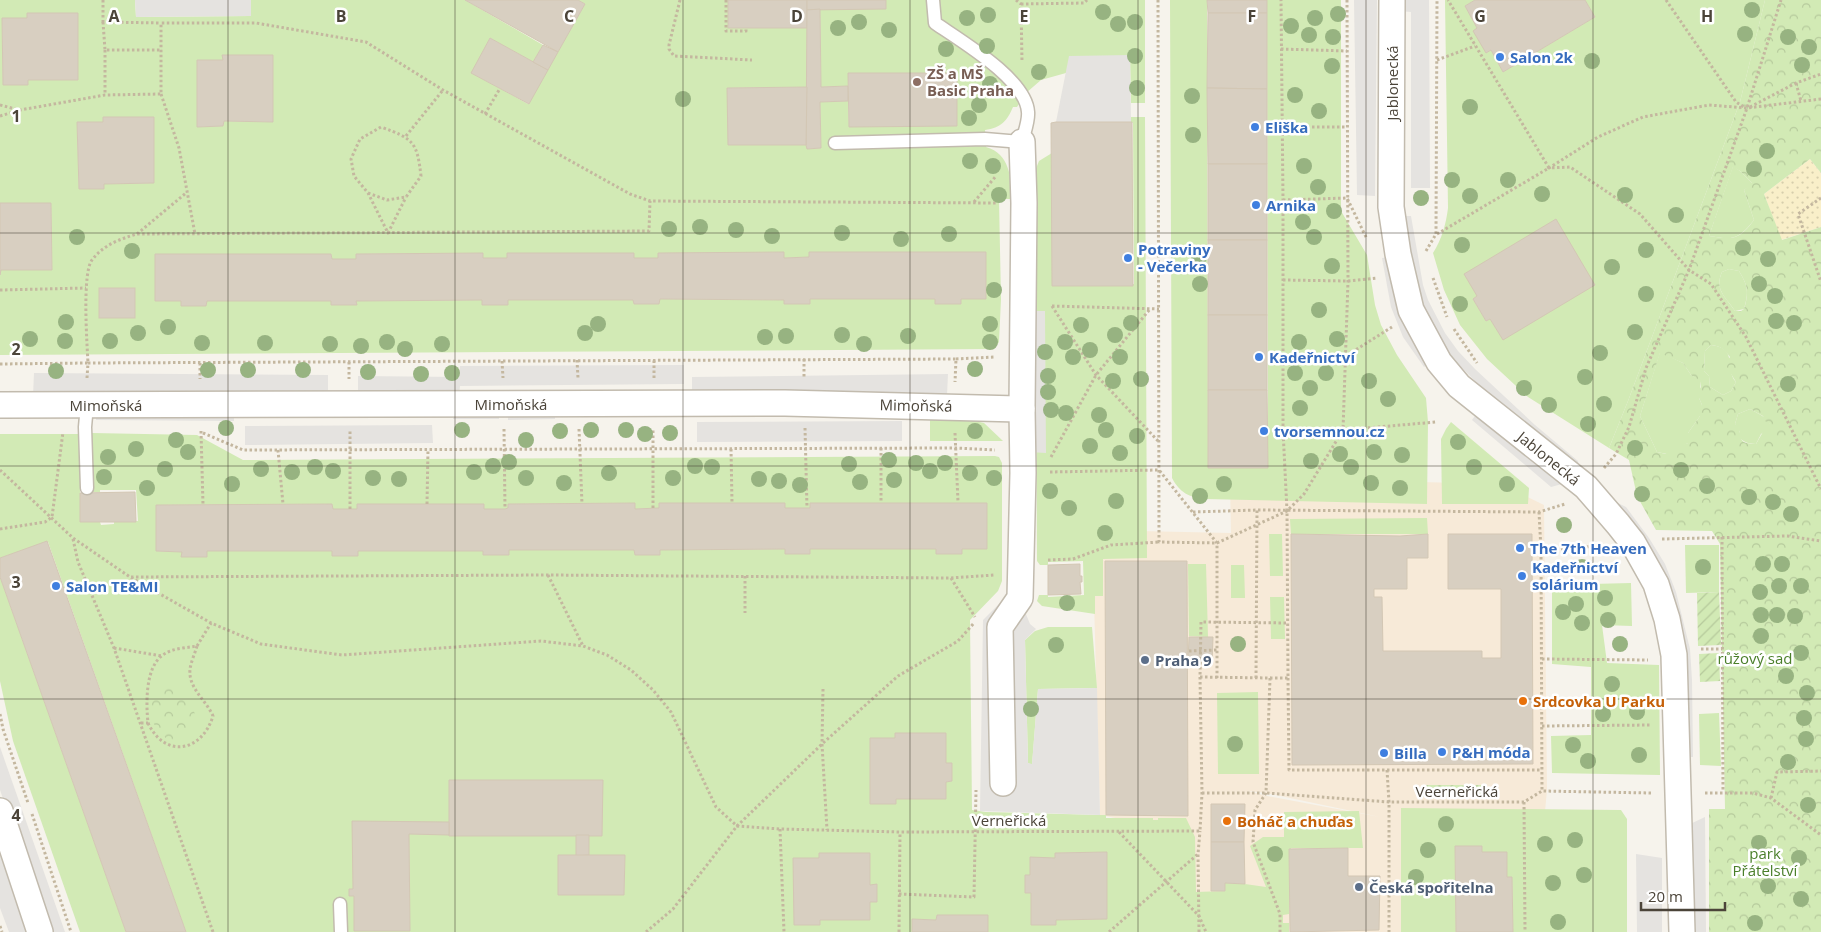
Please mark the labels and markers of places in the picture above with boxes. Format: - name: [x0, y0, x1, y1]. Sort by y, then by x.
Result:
- place label: Salon 2k: [1510, 47, 1574, 67]
- marker: Salon 2k: [1494, 51, 1506, 63]
- place label: ZŠ a MŠ Basic Praha: [927, 63, 1014, 100]
- marker: ZŠ a MŠ Basic Praha: [911, 76, 923, 88]
- place label: Eliška: [1265, 117, 1308, 137]
- marker: Eliška: [1249, 121, 1261, 133]
- place label: Arnika: [1266, 195, 1316, 215]
- marker: Arnika: [1250, 199, 1262, 211]
- place label: Potraviny - Večerka: [1138, 239, 1211, 276]
- marker: Potraviny - Večerka: [1122, 252, 1134, 264]
- place label: Kadeřnictví: [1269, 347, 1356, 367]
- marker: Kadeřnictví: [1253, 351, 1265, 363]
- place label: tvorsemnou.cz: [1274, 421, 1385, 441]
- marker: tvorsemnou.cz: [1258, 425, 1270, 437]
- place label: The 7th Heaven: [1530, 538, 1647, 558]
- marker: The 7th Heaven: [1514, 542, 1526, 554]
- place label: Kadeřnictví solárium: [1532, 557, 1619, 594]
- marker: Kadeřnictví solárium: [1516, 570, 1528, 582]
- place label: Salon TE&MI: [66, 576, 158, 596]
- marker: Salon TE&MI: [50, 580, 62, 592]
- place label: Praha 9: [1155, 650, 1212, 670]
- marker: Praha 9: [1139, 654, 1151, 666]
- place label: Srdcovka U Parku: [1533, 691, 1665, 711]
- marker: Srdcovka U Parku: [1517, 695, 1529, 707]
- place label: P&H móda: [1452, 742, 1531, 762]
- place label: Billa: [1394, 743, 1427, 763]
- marker: P&H móda: [1436, 746, 1448, 758]
- marker: Billa: [1378, 747, 1390, 759]
- place label: Boháč a chuďas: [1237, 811, 1353, 831]
- marker: Boháč a chuďas: [1221, 815, 1233, 827]
- place label: Česká spořitelna: [1369, 877, 1494, 897]
- marker: Česká spořitelna: [1353, 881, 1365, 893]

